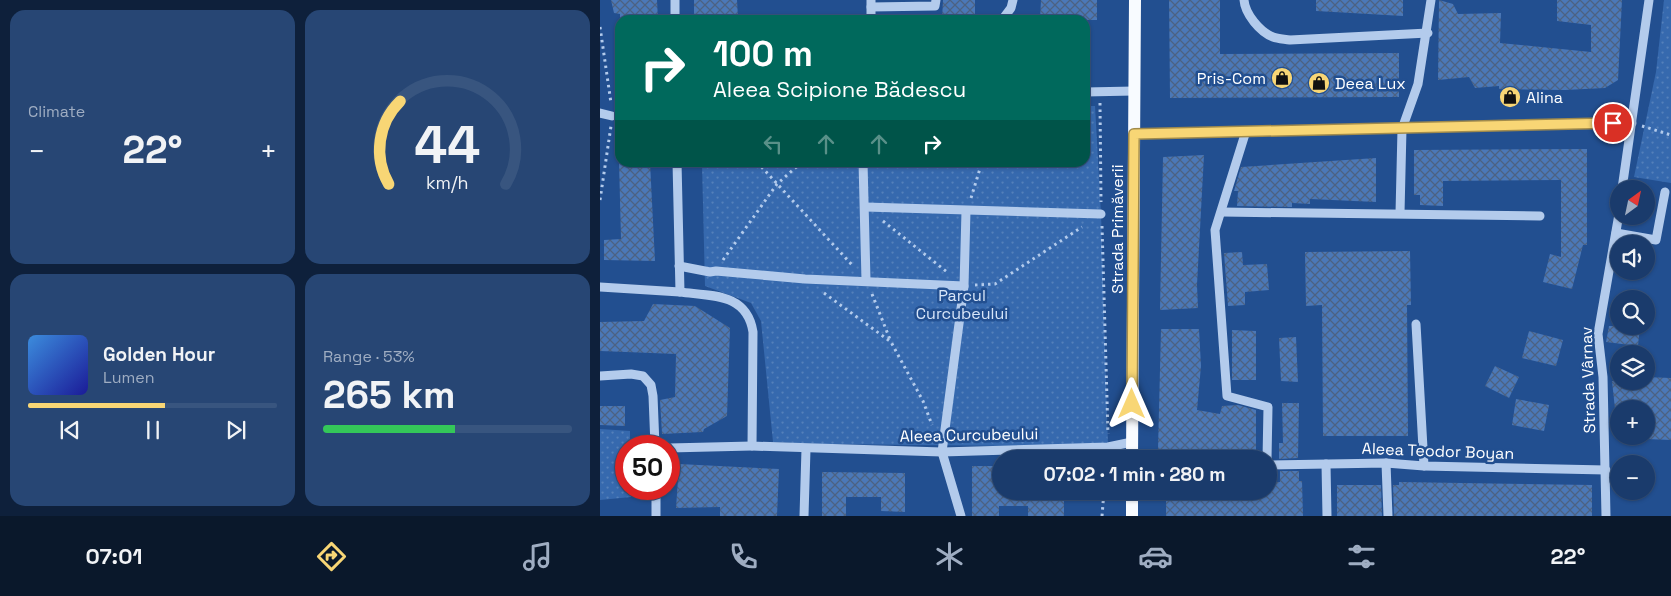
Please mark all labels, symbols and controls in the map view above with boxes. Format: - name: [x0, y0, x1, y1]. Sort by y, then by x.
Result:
- text: 100 m: [713, 32, 813, 76]
- icon: right: [630, 35, 695, 100]
- shop icon: Pris-Com: [1270, 66, 1294, 90]
- place label: Pris-Com: [1197, 68, 1266, 89]
- shop icon: Deea Lux: [1307, 71, 1331, 95]
- place label: Deea Lux: [1335, 73, 1406, 94]
- text: Aleea Scipione Bădescu: [713, 75, 966, 103]
- shop icon: Alina: [1498, 85, 1522, 109]
- place label: Alina: [1526, 87, 1563, 108]
- text: Climate: [28, 101, 85, 122]
- pin: [1592, 102, 1634, 144]
- icon: arrive: [1599, 109, 1627, 137]
- text: 44: [414, 112, 481, 178]
- text: 22°: [122, 126, 183, 174]
- icon: left: [759, 130, 787, 158]
- icon: ahead: [812, 130, 840, 158]
- icon: ahead: [865, 130, 893, 158]
- icon: right: [918, 130, 946, 158]
- text: −: [28, 133, 45, 169]
- text: +: [260, 133, 277, 169]
- street label: Strada Primăverii: [1107, 164, 1128, 294]
- text: km/h: [426, 171, 469, 194]
- north arrow: [1610, 180, 1655, 225]
- map controls: [1610, 180, 1655, 500]
- button: sound: [1610, 235, 1655, 280]
- park label: Parcul Curcubeului: [916, 285, 1008, 324]
- button: search: [1610, 290, 1655, 335]
- street label: Strada Vârnav: [1576, 326, 1600, 434]
- text: Golden Hour: [103, 342, 215, 367]
- button: layers: [1610, 345, 1655, 390]
- text: Range · 53%: [323, 346, 415, 367]
- text: Lumen: [103, 367, 155, 388]
- text: 265 km: [323, 371, 455, 419]
- position arrow: [1105, 377, 1157, 429]
- button: +: [1610, 400, 1655, 445]
- icon: previous: [56, 416, 84, 444]
- icon: pause: [139, 416, 167, 444]
- icon: next: [222, 416, 250, 444]
- street label: Aleea Curcubeului: [900, 423, 1038, 447]
- speed limit sign: 50: [615, 435, 680, 500]
- street label: Aleea Teodor Boyan: [1361, 438, 1515, 464]
- button: −: [1610, 455, 1655, 500]
- text: 07:02 · 1 min · 280 m: [1044, 462, 1225, 487]
- icon: directions: [314, 539, 349, 574]
- icon: music: [520, 539, 555, 574]
- icon: phone: [726, 539, 761, 574]
- icon: climate: [932, 539, 967, 574]
- icon: car: [1138, 539, 1173, 574]
- icon: filters: [1344, 539, 1379, 574]
- text: 07:01: [86, 542, 142, 570]
- text: 22°: [1551, 542, 1585, 570]

